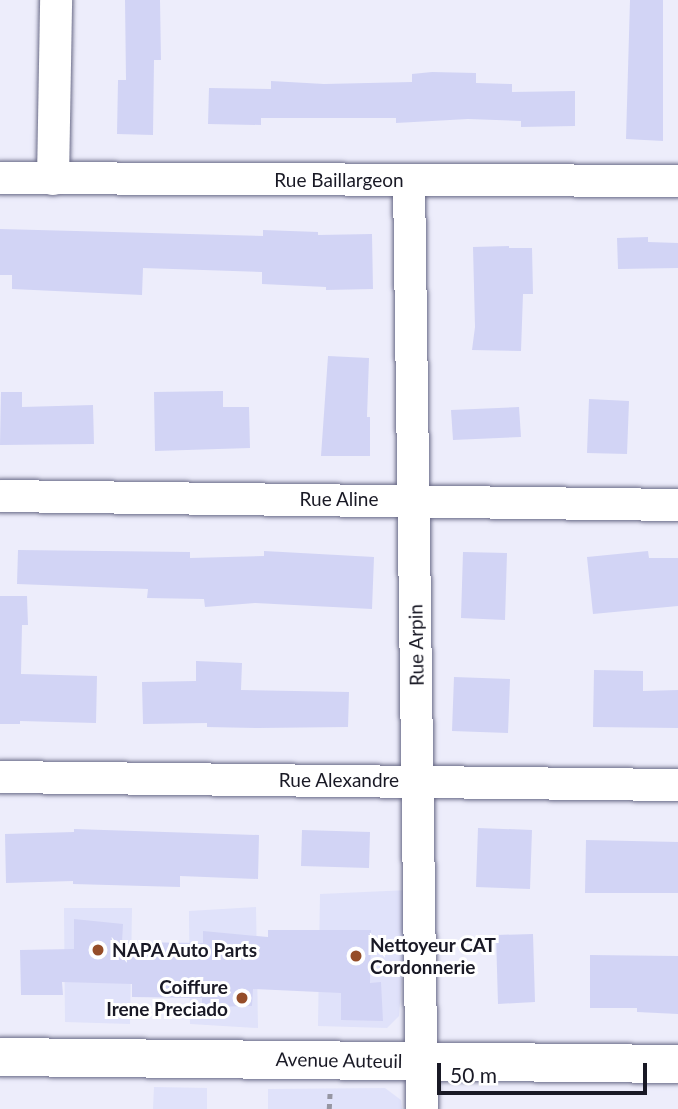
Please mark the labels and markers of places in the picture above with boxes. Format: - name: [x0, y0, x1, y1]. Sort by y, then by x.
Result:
- place label: Nettoyeur CAT Cordonnerie: [370, 934, 496, 978]
- place label: NAPA Auto Parts: [112, 939, 258, 961]
- marker: NAPA Auto Parts: [90, 942, 106, 958]
- marker: Nettoyeur CAT Cordonnerie: [348, 948, 364, 964]
- place label: Coiffure Irene Preciado: [106, 976, 228, 1020]
- marker: Coiffure Irene Preciado: [234, 990, 250, 1006]

